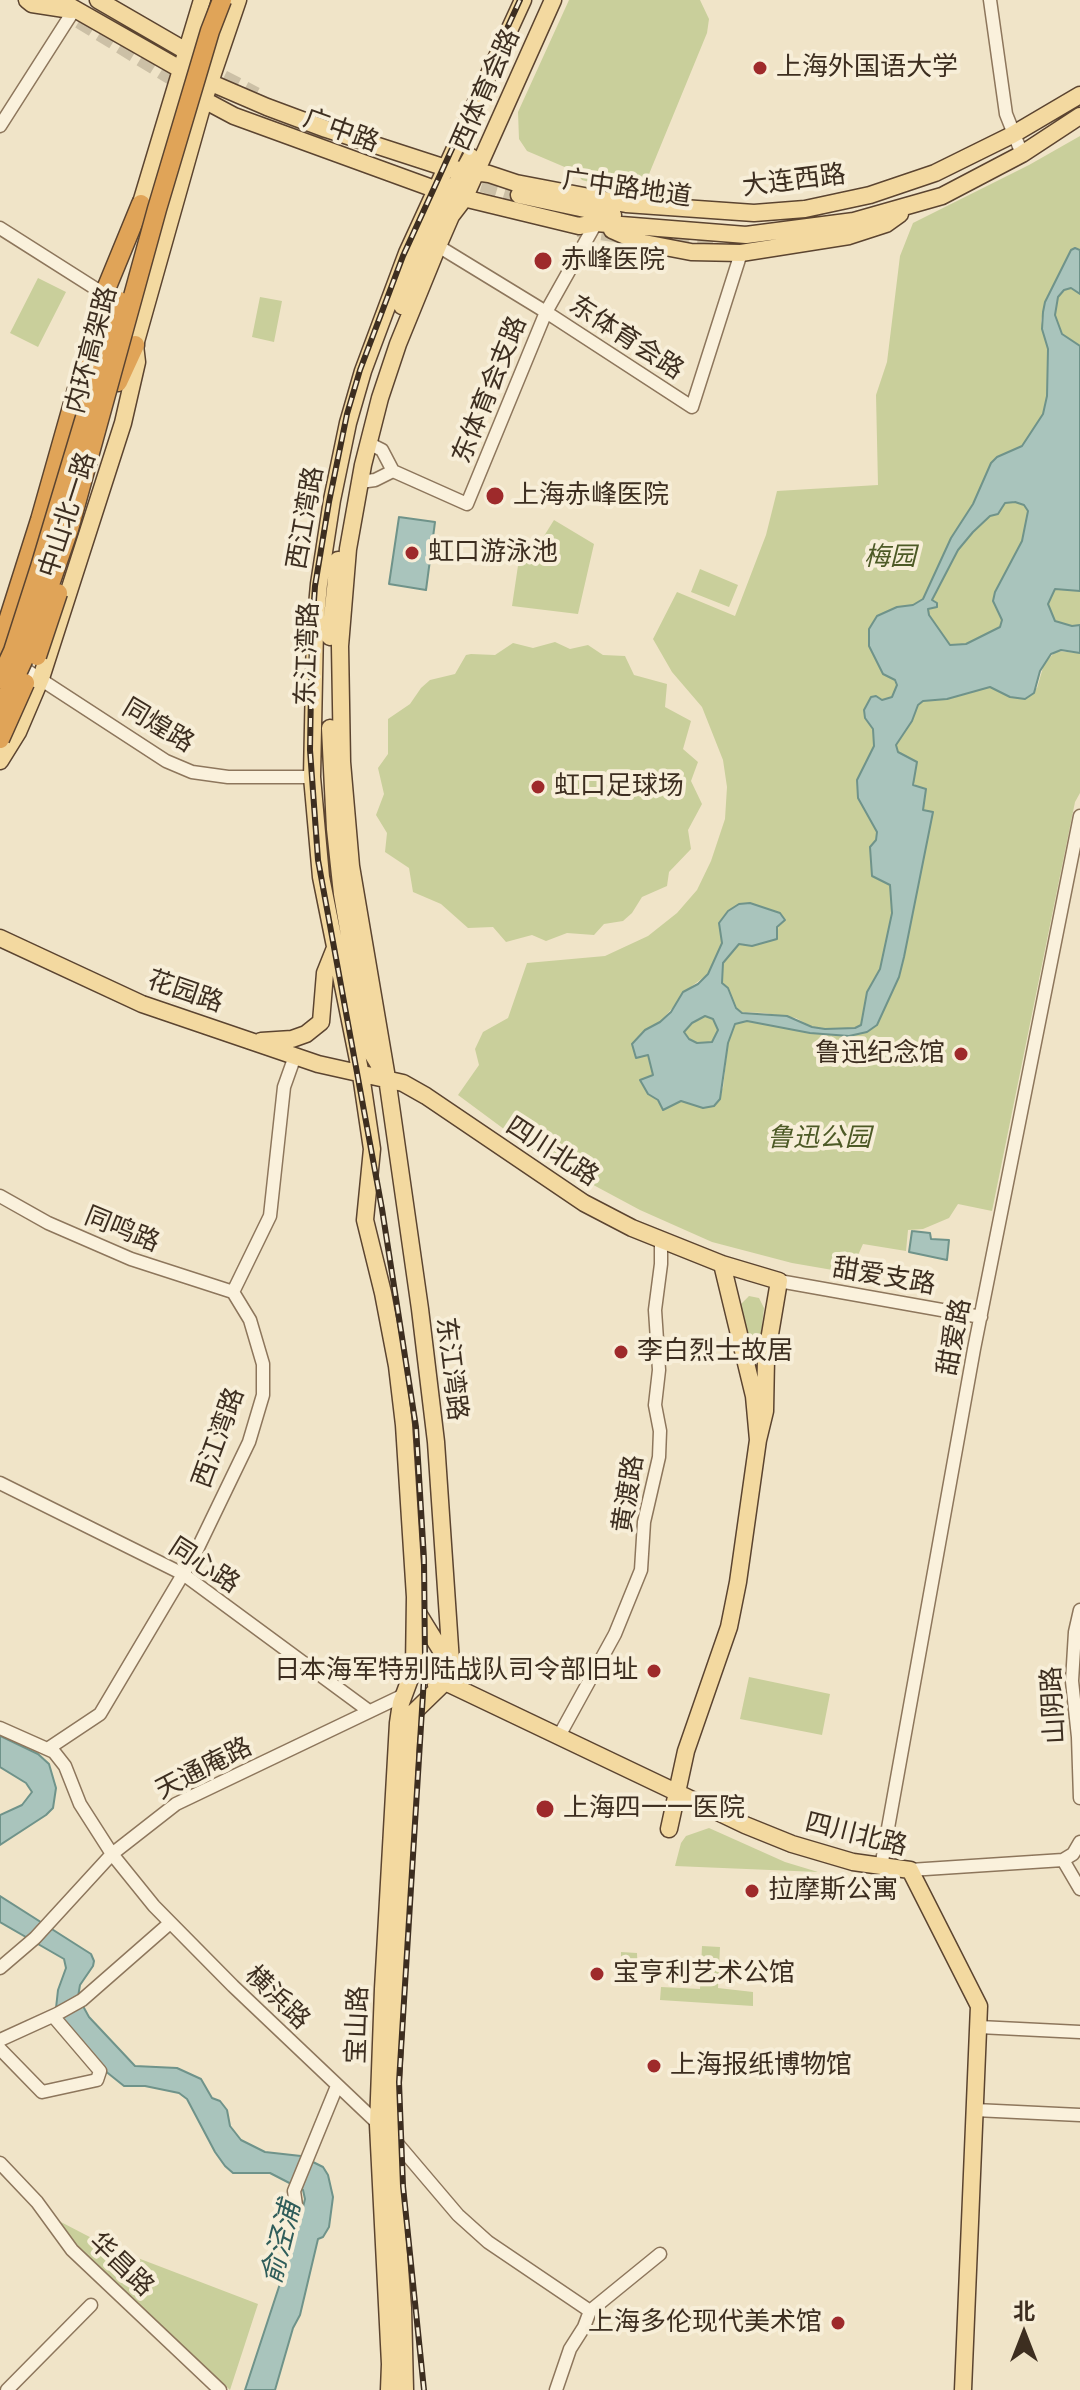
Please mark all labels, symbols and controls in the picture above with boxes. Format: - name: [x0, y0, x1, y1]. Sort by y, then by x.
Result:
- street label: 西体育会路: [445, 24, 527, 156]
- place label: 上海外国语大学: [776, 52, 958, 84]
- marker: 上海外国语大学: [751, 59, 769, 77]
- street label: 广中路: [299, 103, 383, 159]
- street label: 大连西路: [740, 159, 848, 203]
- street label: 广中路地道: [560, 165, 694, 213]
- place label: 赤峰医院: [561, 245, 665, 277]
- marker: 赤峰医院: [532, 250, 554, 272]
- street label: 内环高架路: [60, 283, 124, 417]
- street label: 东体育会路: [563, 290, 689, 386]
- street label: 东体育会支路: [446, 312, 534, 468]
- street label: 中山北一路: [33, 448, 103, 582]
- street label: 西江湾路: [282, 464, 330, 572]
- place label: 上海赤峰医院: [513, 480, 669, 512]
- marker: 上海赤峰医院: [484, 485, 506, 507]
- place label: 虹口游泳池: [428, 537, 558, 569]
- park label: 梅园: [864, 542, 916, 574]
- marker: 虹口游泳池: [403, 544, 421, 562]
- street label: 东江湾路: [291, 601, 325, 707]
- street label: 同煌路: [117, 693, 199, 759]
- place label: 虹口足球场: [554, 771, 684, 803]
- marker: 虹口足球场: [529, 778, 547, 796]
- street label: 花园路: [143, 965, 227, 1019]
- place label: 鲁迅纪念馆: [815, 1038, 945, 1070]
- marker: 鲁迅纪念馆: [952, 1045, 970, 1063]
- street label: 四川北路: [500, 1111, 604, 1193]
- park label: 鲁迅公园: [767, 1123, 871, 1155]
- street label: 同鸣路: [80, 1201, 164, 1259]
- street label: 甜爱支路: [830, 1253, 938, 1301]
- street label: 甜爱路: [932, 1296, 978, 1378]
- street label: 东江湾路: [429, 1315, 473, 1423]
- place label: 李白烈士故居: [637, 1336, 793, 1368]
- marker: 李白烈士故居: [612, 1343, 630, 1361]
- street label: 西江湾路: [187, 1384, 251, 1492]
- street label: 黄渡路: [607, 1453, 651, 1535]
- street label: 同心路: [163, 1532, 245, 1600]
- place label: 日本海军特别陆战队司令部旧址: [274, 1655, 638, 1687]
- marker: 日本海军特别陆战队司令部旧址: [645, 1662, 663, 1680]
- street label: 山阴路: [1036, 1665, 1072, 1745]
- street label: 天通庵路: [151, 1731, 257, 1807]
- place label: 上海四一一医院: [563, 1793, 745, 1825]
- marker: 上海四一一医院: [534, 1798, 556, 1820]
- street label: 四川北路: [802, 1807, 910, 1863]
- place label: 拉摩斯公寓: [768, 1875, 898, 1907]
- marker: 拉摩斯公寓: [743, 1882, 761, 1900]
- place label: 宝亨利艺术公馆: [613, 1958, 795, 1990]
- street label: 横浜路: [238, 1960, 316, 2036]
- marker: 宝亨利艺术公馆: [588, 1965, 606, 1983]
- street label: 宝山路: [341, 1985, 375, 2065]
- place label: 上海报纸博物馆: [670, 2050, 852, 2082]
- marker: 上海报纸博物馆: [645, 2057, 663, 2075]
- water label: 俞泾浦: [256, 2198, 308, 2288]
- street label: 华昌路: [82, 2227, 160, 2303]
- north arrow: [984, 2294, 1064, 2374]
- text: 北: [1013, 2295, 1035, 2325]
- place label: 上海多伦现代美术馆: [588, 2307, 822, 2339]
- marker: 上海多伦现代美术馆: [829, 2314, 847, 2332]

